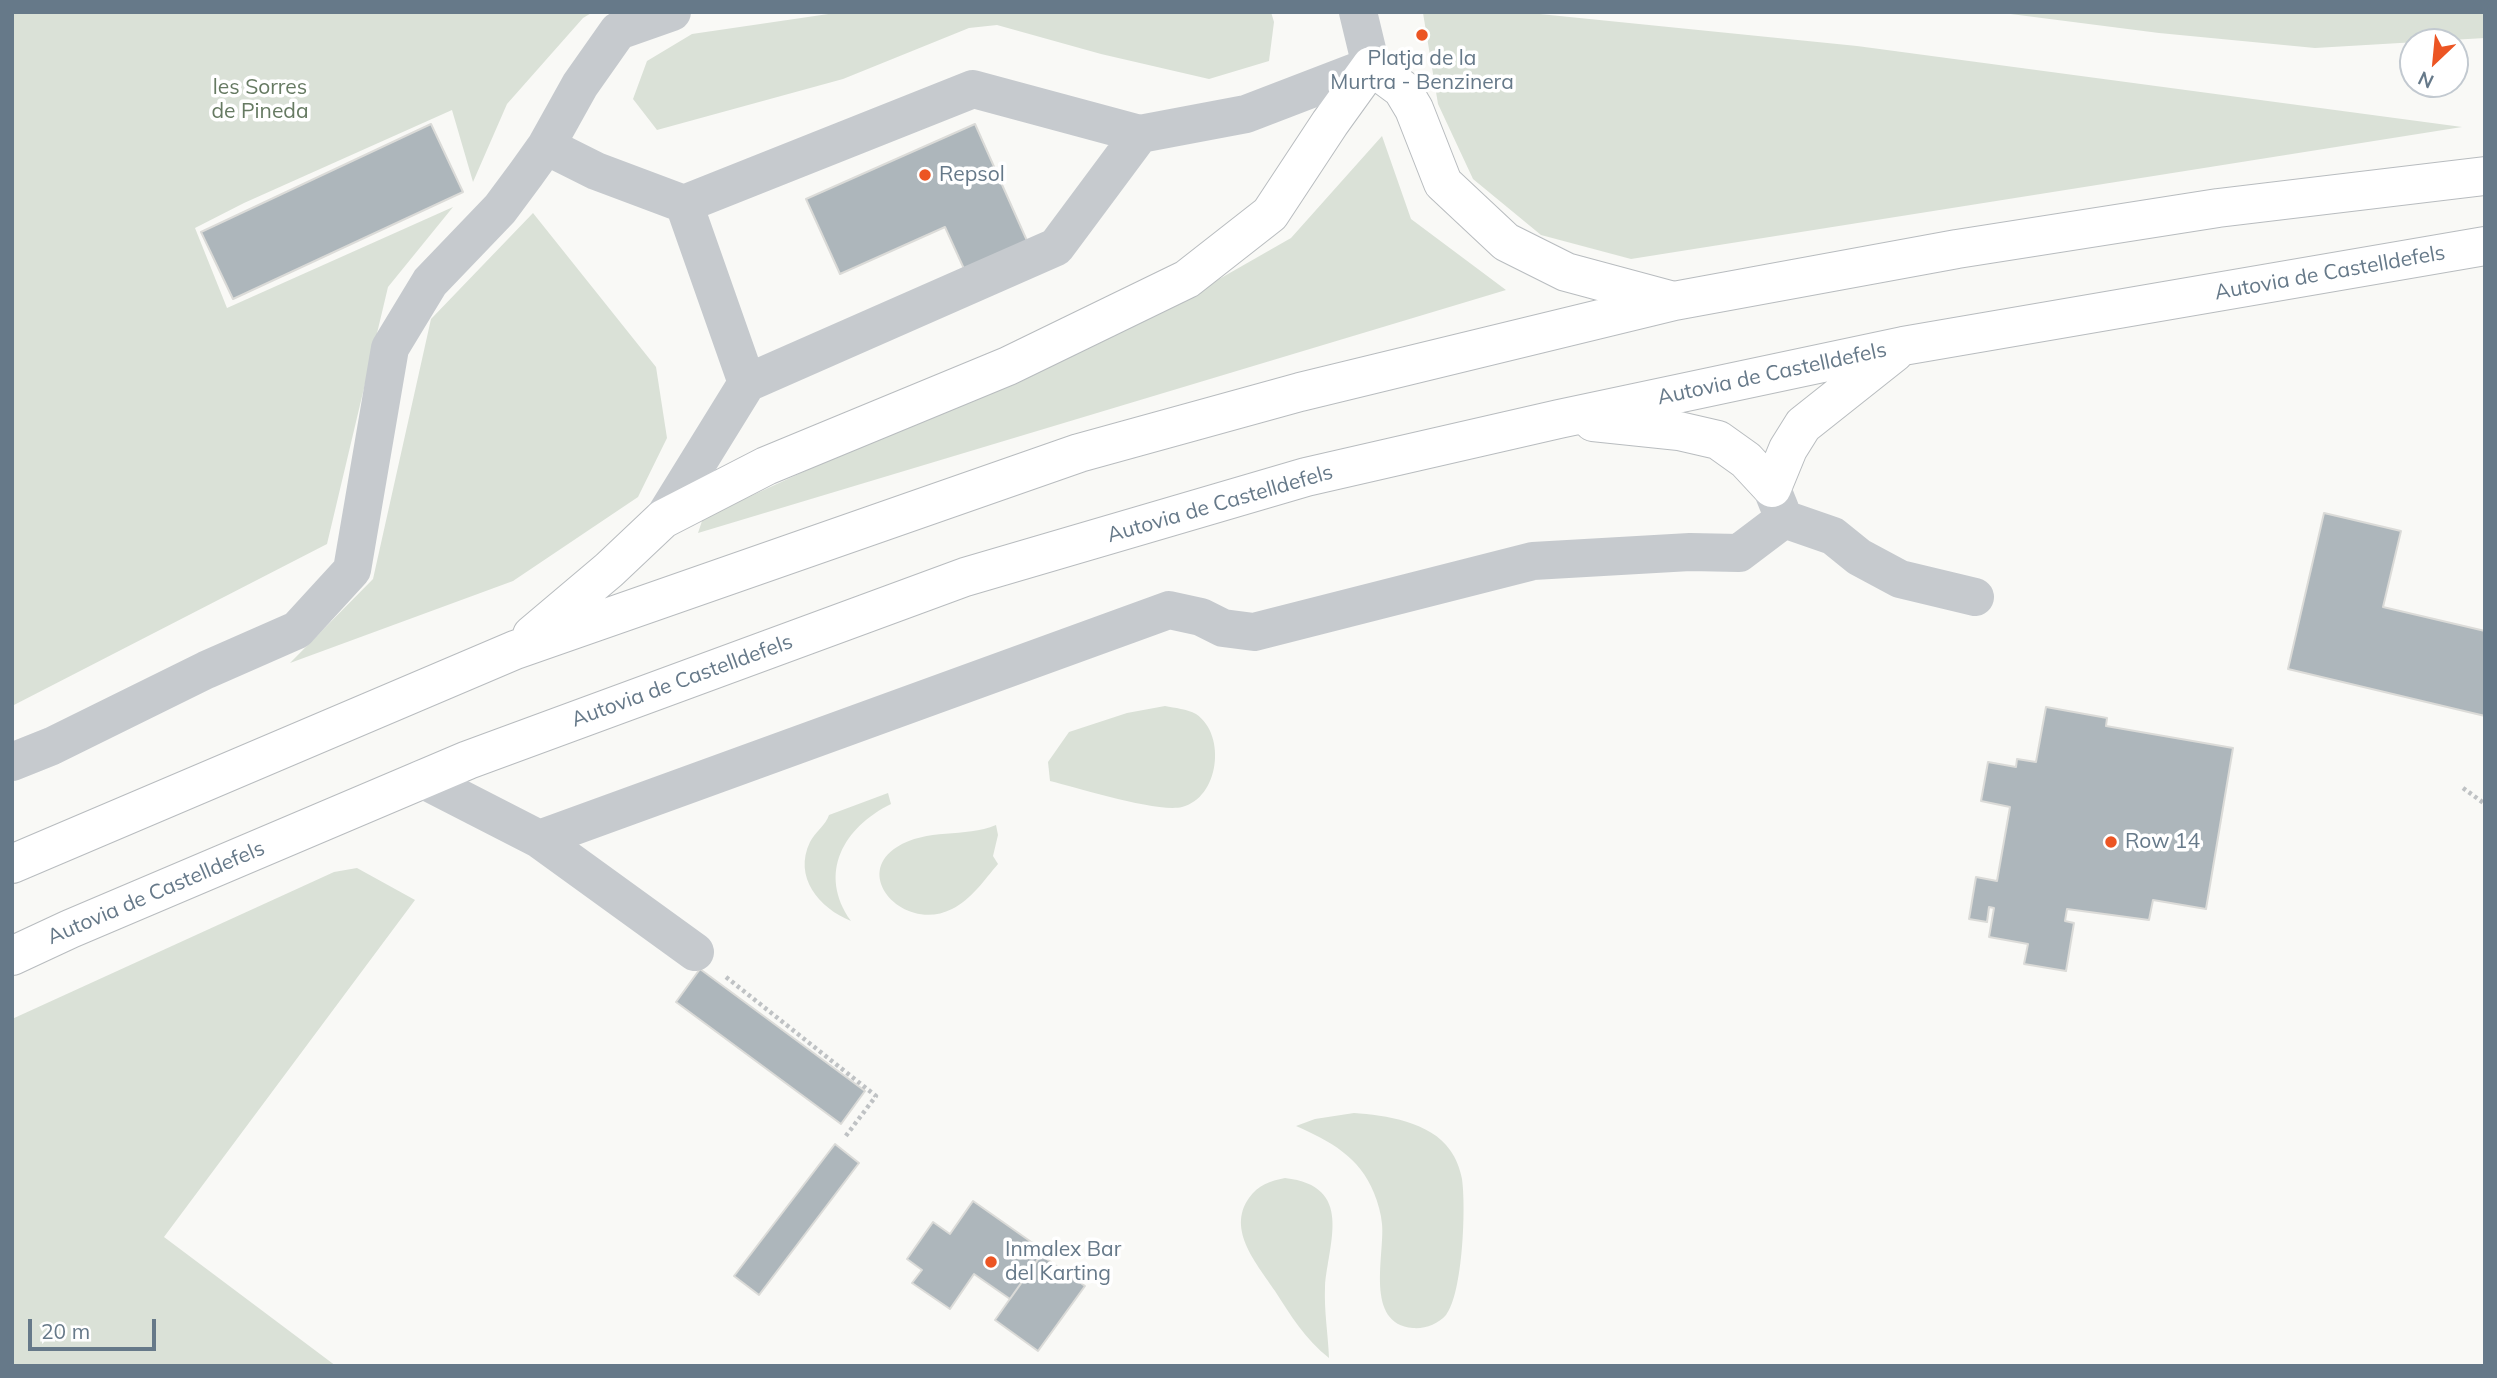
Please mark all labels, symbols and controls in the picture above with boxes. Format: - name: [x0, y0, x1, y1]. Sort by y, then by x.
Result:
- marker: Platja de la Murtra - Benzinera: [1414, 27, 1430, 43]
- north arrow: [2399, 28, 2469, 98]
- place label: Platja de la Murtra - Benzinera: [1330, 46, 1514, 96]
- text: N: [2414, 66, 2437, 94]
- park label: les Sorres de Pineda: [211, 75, 309, 125]
- place label: Repsol: [939, 162, 1005, 188]
- marker: Repsol: [917, 167, 933, 183]
- street label: Autovia de Castelldefels: [2213, 240, 2447, 306]
- street label: Autovia de Castelldefels: [1655, 337, 1889, 411]
- street label: Autovia de Castelldefels: [1104, 460, 1336, 548]
- street label: Autovia de Castelldefels: [568, 629, 796, 733]
- place label: Row 14: [2125, 829, 2200, 855]
- marker: Row 14: [2103, 834, 2119, 850]
- street label: Autovia de Castelldefels: [44, 836, 268, 950]
- place label: Inmalex Bar del Karting: [1005, 1237, 1121, 1287]
- marker: Inmalex Bar del Karting: [983, 1254, 999, 1270]
- scale bar: [32, 1304, 159, 1348]
- text: 20 m: [41, 1318, 90, 1344]

